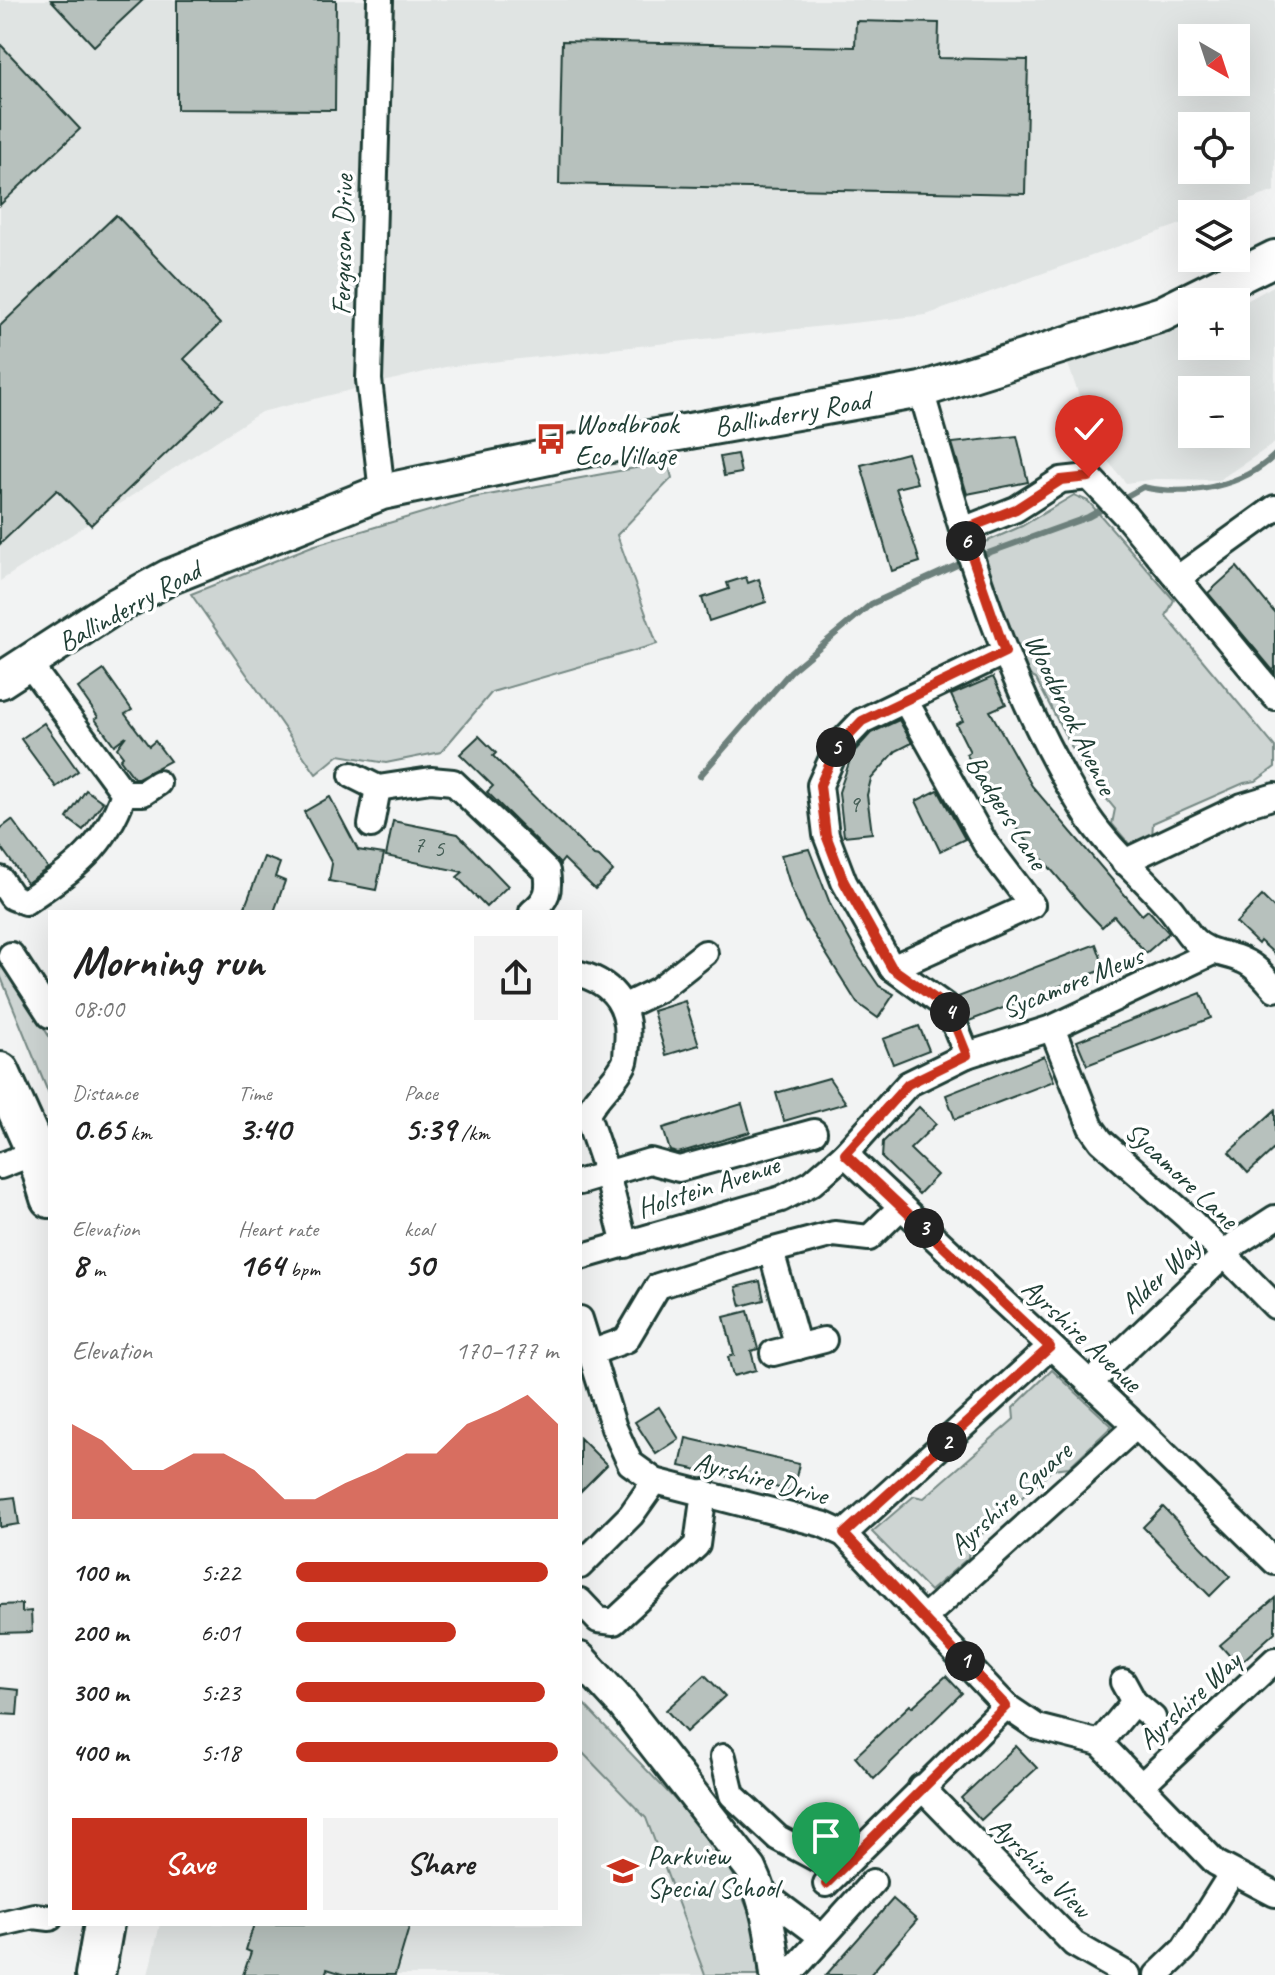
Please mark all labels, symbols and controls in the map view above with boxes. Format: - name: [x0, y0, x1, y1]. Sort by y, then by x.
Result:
- north arrow: [1178, 24, 1250, 96]
- map controls: [1178, 24, 1250, 448]
- button: locate: [1178, 112, 1250, 184]
- street label: Ferguson Drive: [323, 173, 361, 316]
- button: layers: [1178, 200, 1250, 272]
- button: +: [1178, 288, 1250, 360]
- button: −: [1178, 376, 1250, 448]
- street label: Ballinderry Road: [711, 381, 877, 444]
- pin: [1055, 395, 1123, 477]
- place label: Woodbrook Eco Village: [575, 406, 681, 473]
- icon: check: [1067, 407, 1111, 451]
- bus stop icon: Woodbrook Eco Village: [534, 422, 568, 456]
- pin: 6: [946, 521, 986, 561]
- text: 6: [961, 527, 971, 555]
- street label: Ballinderry Road: [52, 551, 210, 659]
- street label: Woodbrook Avenue: [1017, 628, 1126, 802]
- pin: 5: [816, 727, 856, 767]
- text: 5: [831, 733, 841, 761]
- street label: Badgers Lane: [958, 748, 1057, 877]
- house number: 9: [849, 789, 862, 819]
- house number: 7: [414, 829, 426, 859]
- house number: 5: [434, 833, 446, 863]
- text: Morning run: [72, 934, 264, 989]
- button: share: [474, 936, 558, 1020]
- street label: Sycamore Mews: [996, 937, 1150, 1026]
- text: 08:00: [72, 992, 124, 1025]
- pin: 4: [930, 992, 970, 1032]
- text: 4: [945, 998, 955, 1026]
- text: Distance: [72, 1079, 138, 1107]
- text: Time: [238, 1079, 272, 1107]
- text: Pace: [404, 1079, 438, 1107]
- text: 0.65: [72, 1107, 125, 1150]
- text: 3:40: [238, 1107, 291, 1150]
- text: 5:39: [404, 1107, 456, 1150]
- street label: Sycamore Lane: [1118, 1114, 1247, 1238]
- text: km: [125, 1119, 152, 1147]
- text: /km: [456, 1119, 490, 1147]
- street label: Holstein Avenue: [632, 1146, 785, 1225]
- pin: 3: [904, 1208, 944, 1248]
- text: 3: [919, 1214, 929, 1242]
- text: Elevation: [72, 1215, 140, 1243]
- text: Heart rate: [238, 1215, 318, 1243]
- text: kcal: [404, 1215, 433, 1243]
- street label: Alder Way: [1113, 1228, 1209, 1321]
- text: 8: [72, 1243, 87, 1286]
- text: 164: [238, 1243, 285, 1286]
- text: 50: [404, 1243, 434, 1286]
- text: m: [87, 1255, 105, 1283]
- text: bpm: [285, 1255, 320, 1283]
- street label: Ayrshire Avenue: [1015, 1271, 1151, 1401]
- text: Elevation: [72, 1334, 152, 1367]
- text: 170–177 m: [455, 1334, 558, 1367]
- pin: 2: [927, 1422, 967, 1462]
- text: 2: [942, 1428, 952, 1456]
- street label: Ayrshire Square: [941, 1433, 1080, 1562]
- street label: Ayrshire Drive: [690, 1443, 834, 1513]
- text: 100 m: [72, 1556, 128, 1589]
- text: 5:22: [200, 1556, 240, 1589]
- text: 200 m: [72, 1616, 128, 1649]
- text: 6:01: [200, 1616, 240, 1649]
- pin: 1: [945, 1641, 985, 1681]
- street label: Ayrshire Way: [1130, 1642, 1250, 1757]
- text: 1: [960, 1647, 970, 1675]
- text: 300 m: [72, 1676, 128, 1709]
- text: 5:23: [200, 1676, 240, 1709]
- text: 400 m: [72, 1736, 128, 1769]
- text: 5:18: [200, 1736, 240, 1769]
- pin: [792, 1802, 860, 1884]
- street label: Ayrshire View: [983, 1809, 1101, 1927]
- icon: arrive: [804, 1814, 848, 1858]
- button: Save: [72, 1818, 307, 1910]
- button: Share: [323, 1818, 558, 1910]
- place label: Parkview Special School: [647, 1838, 784, 1905]
- school or university icon: Parkview Special School: [606, 1854, 640, 1888]

